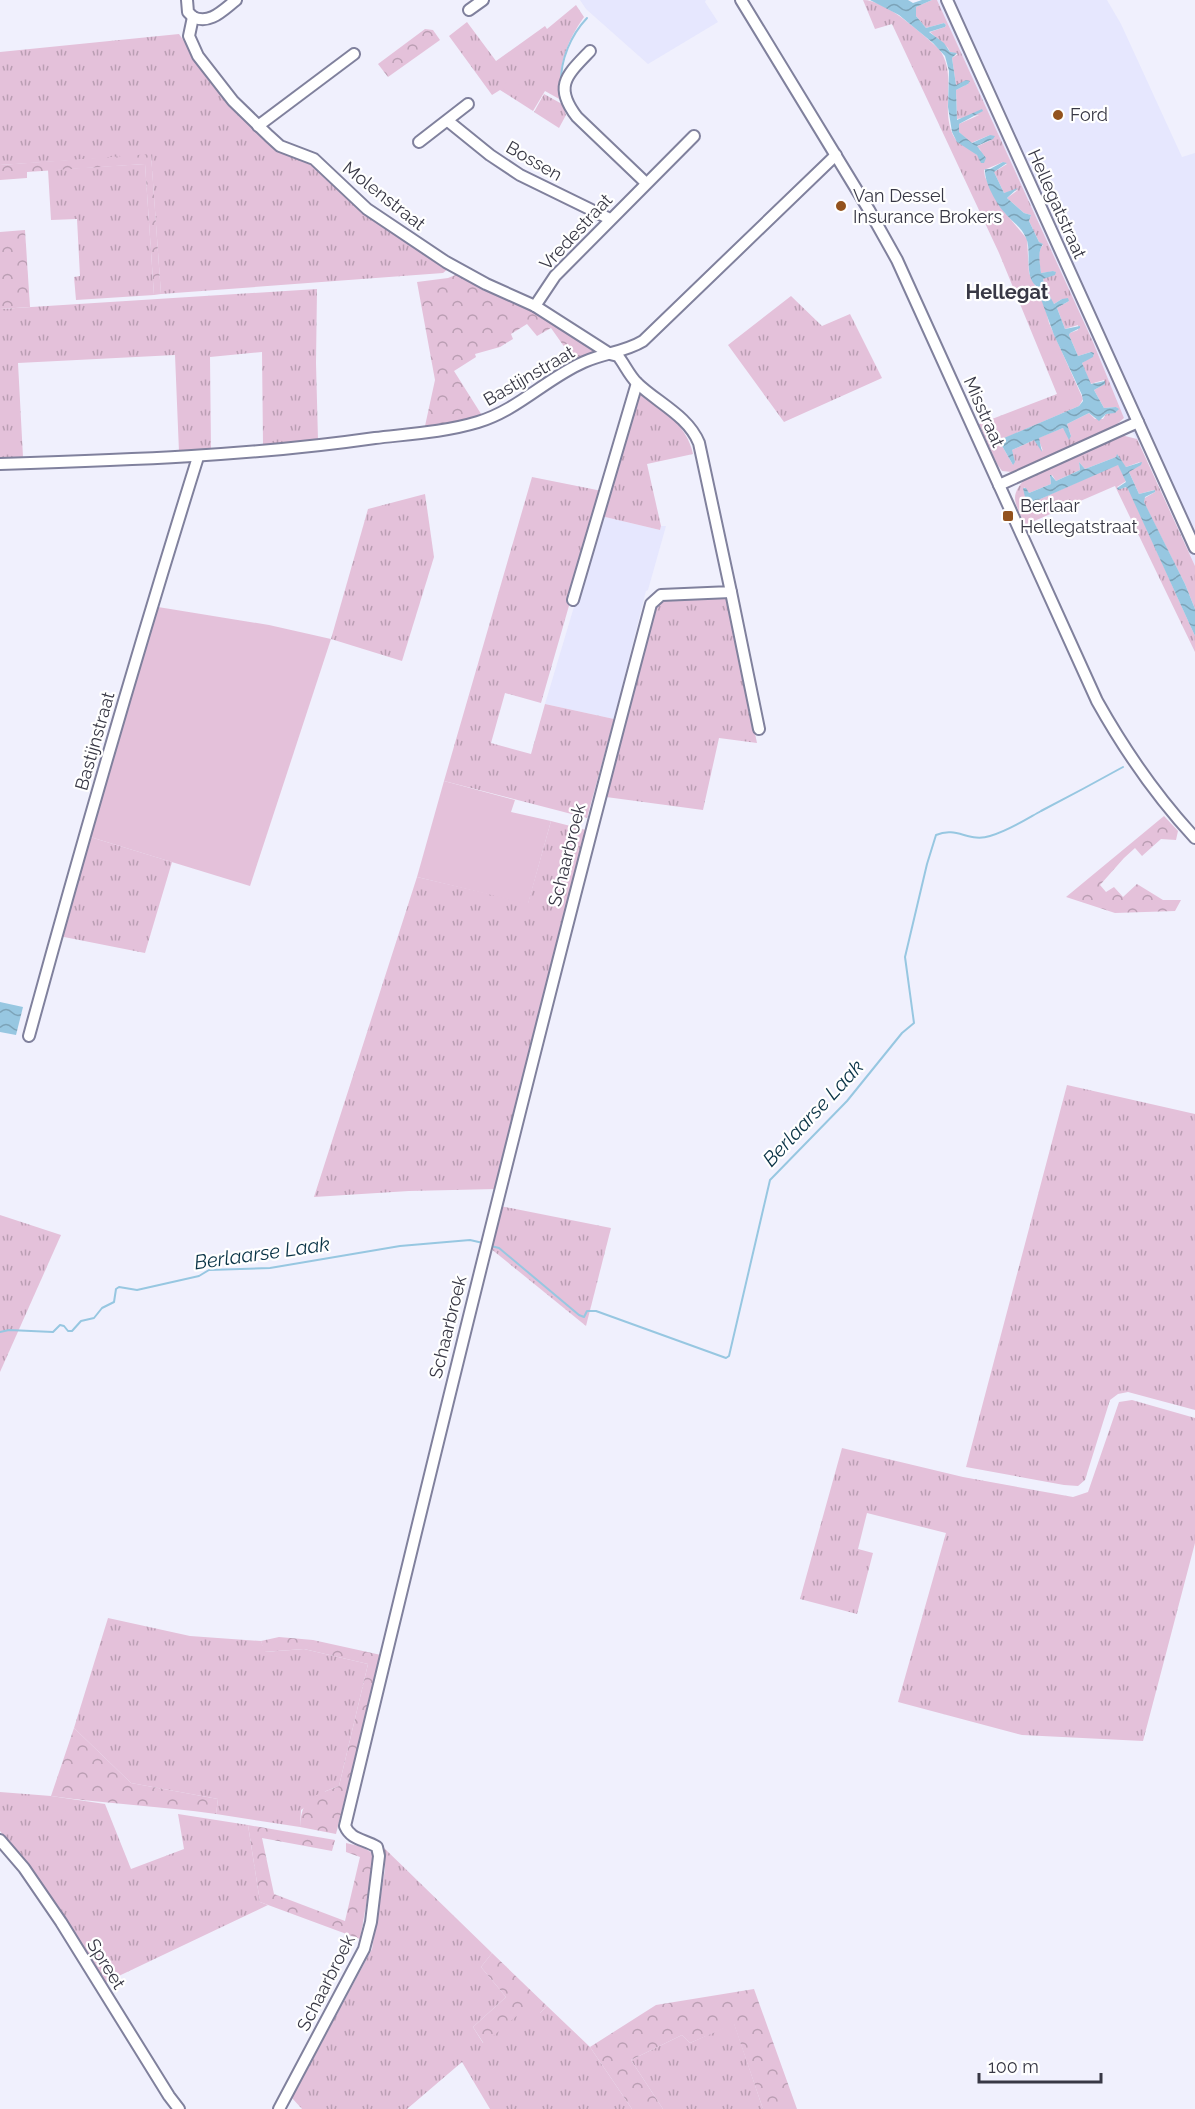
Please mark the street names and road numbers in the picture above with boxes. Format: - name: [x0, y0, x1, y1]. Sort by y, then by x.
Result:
- street label: Bossen: [503, 136, 566, 185]
- street label: Hellegatstraat: [1024, 146, 1091, 262]
- street label: Molenstraat: [339, 157, 430, 234]
- street label: Vredestraat: [535, 189, 616, 274]
- street label: Bastijnstraat: [480, 341, 578, 410]
- street label: Misstraat: [960, 373, 1009, 450]
- street label: Bastijnstraat: [70, 689, 119, 793]
- street label: Schaarbroek: [544, 801, 590, 908]
- street label: Schaarbroek: [425, 1273, 471, 1380]
- street label: Schaarbroek: [292, 1931, 359, 2034]
- street label: Spreet: [83, 1935, 130, 1993]

